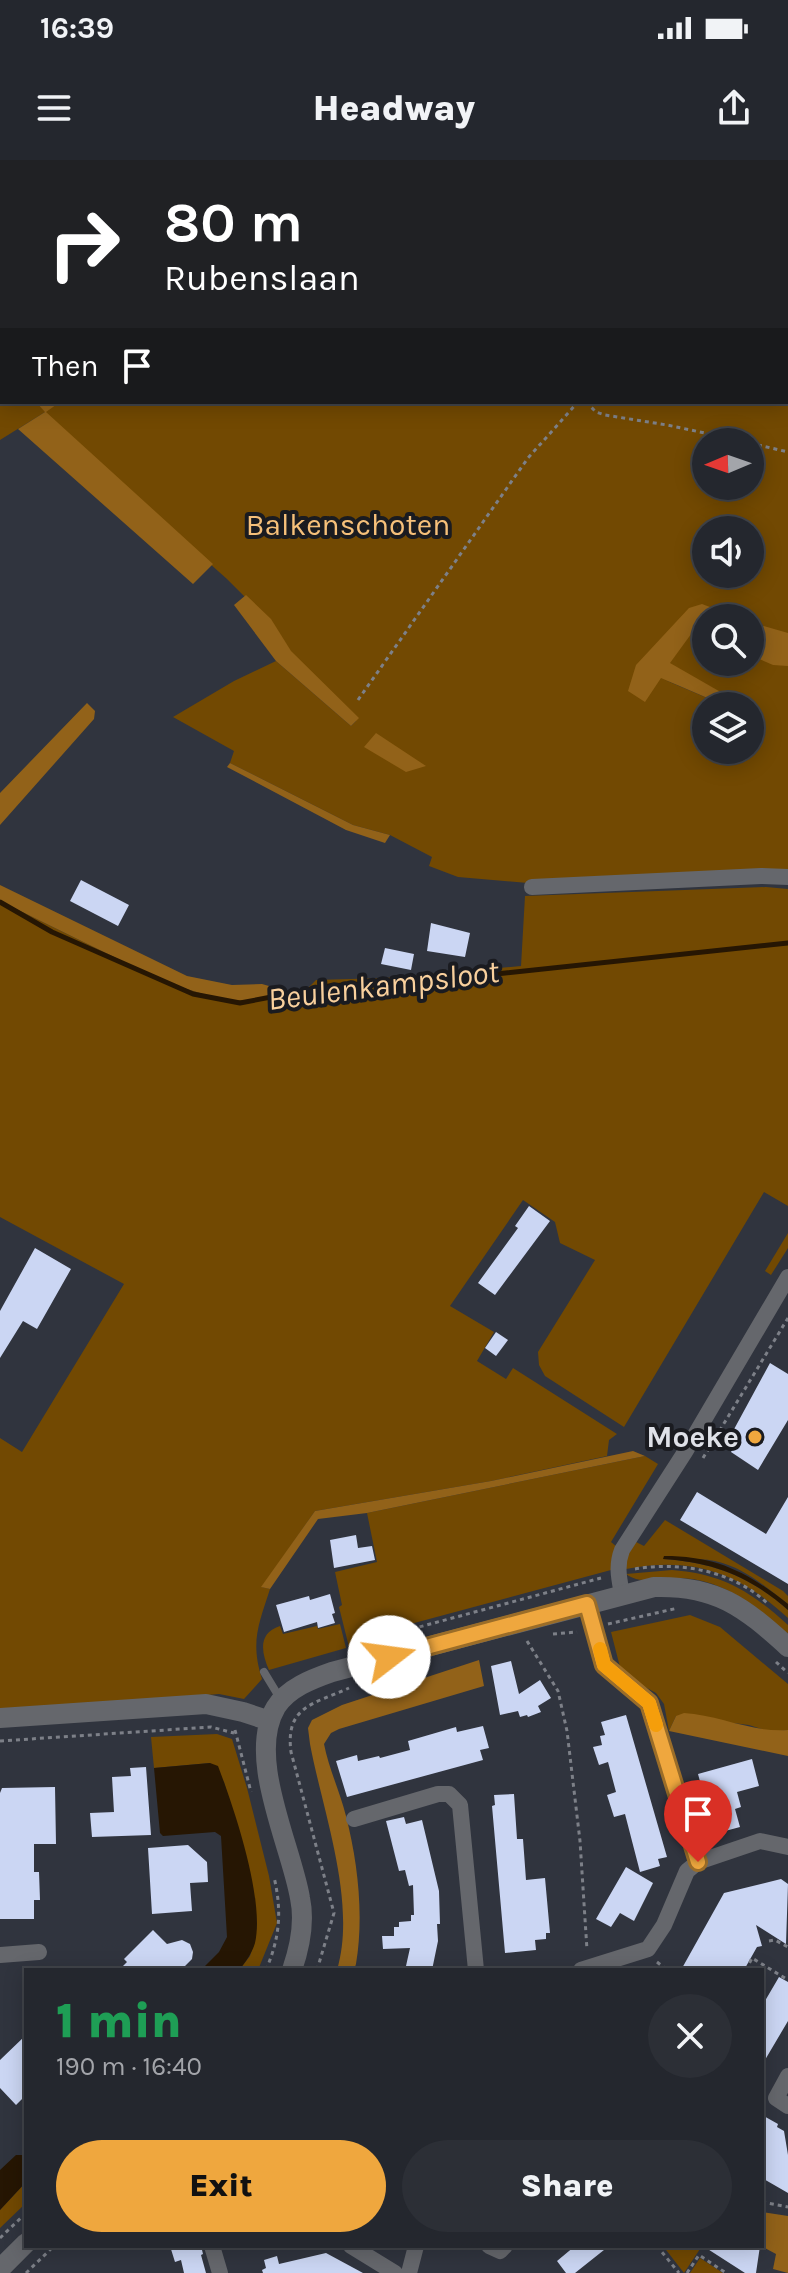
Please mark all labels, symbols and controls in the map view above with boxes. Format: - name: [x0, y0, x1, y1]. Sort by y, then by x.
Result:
- text: 16:39: [40, 10, 114, 46]
- icon: menu: [32, 86, 76, 130]
- icon: share: [712, 86, 756, 130]
- text: Headway: [313, 87, 475, 129]
- text: 80 m: [164, 190, 303, 255]
- icon: right: [32, 192, 136, 296]
- text: Rubenslaan: [164, 257, 360, 299]
- icon: arrive: [115, 344, 159, 388]
- text: Then: [32, 348, 99, 384]
- north arrow: [692, 428, 764, 500]
- map controls: [692, 428, 764, 764]
- park label: Balkenschoten: [246, 507, 450, 543]
- button: sound: [692, 516, 764, 588]
- button: search: [692, 604, 764, 676]
- button: layers: [692, 692, 764, 764]
- water label: Beulenkampsloot: [266, 953, 502, 1018]
- place label: Moeke: [646, 1419, 739, 1455]
- marker: Moeke: [746, 1428, 764, 1446]
- position arrow: [347, 1615, 431, 1699]
- pin: [664, 1780, 732, 1862]
- icon: arrive: [676, 1792, 720, 1836]
- text: 1 min: [56, 1993, 182, 2049]
- button: close: [648, 1994, 732, 2078]
- text: 190 m · 16:40: [56, 2051, 202, 2082]
- button: Exit: [56, 2140, 386, 2232]
- button: Share: [402, 2140, 732, 2232]

